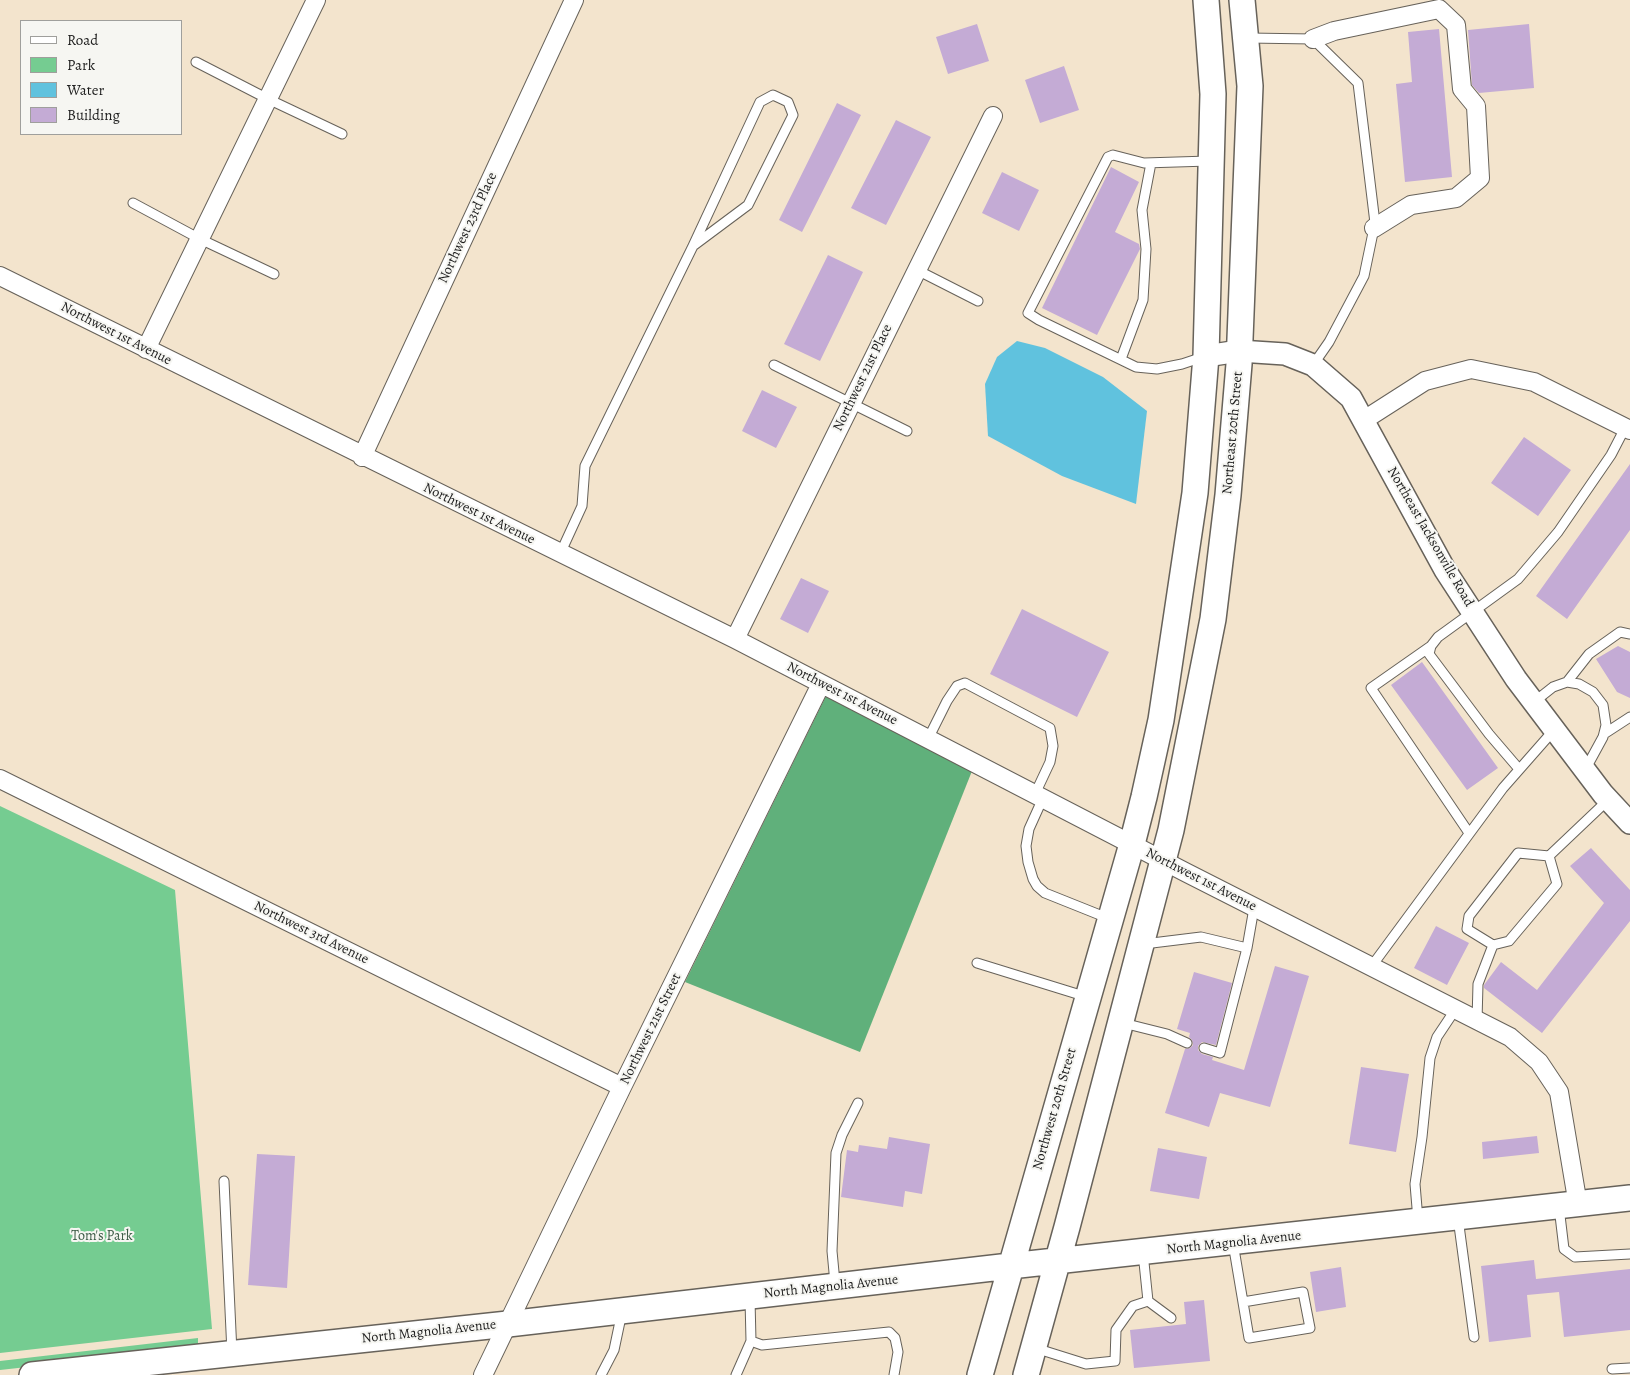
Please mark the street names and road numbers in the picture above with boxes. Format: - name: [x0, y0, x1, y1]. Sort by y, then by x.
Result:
- street label: Northwest 23rd Place: [435, 170, 501, 286]
- street label: Northwest 1st Avenue: [58, 299, 174, 369]
- street label: Northwest 21st Place: [830, 322, 896, 434]
- street label: Northeast 20th Street: [1219, 371, 1247, 495]
- street label: Northeast Jacksonville Road: [1383, 464, 1477, 610]
- street label: Northwest 1st Avenue: [420, 480, 538, 548]
- street label: Northwest 1st Avenue: [784, 659, 900, 729]
- street label: Northwest 1st Avenue: [1143, 845, 1259, 915]
- street label: Northwest 3rd Avenue: [251, 898, 371, 968]
- street label: Northwest 21st Street: [617, 971, 685, 1087]
- street label: Northwest 20th Street: [1030, 1046, 1080, 1172]
- street label: North Magnolia Avenue: [1166, 1228, 1302, 1258]
- street label: North Magnolia Avenue: [763, 1272, 899, 1302]
- street label: North Magnolia Avenue: [361, 1317, 497, 1347]

